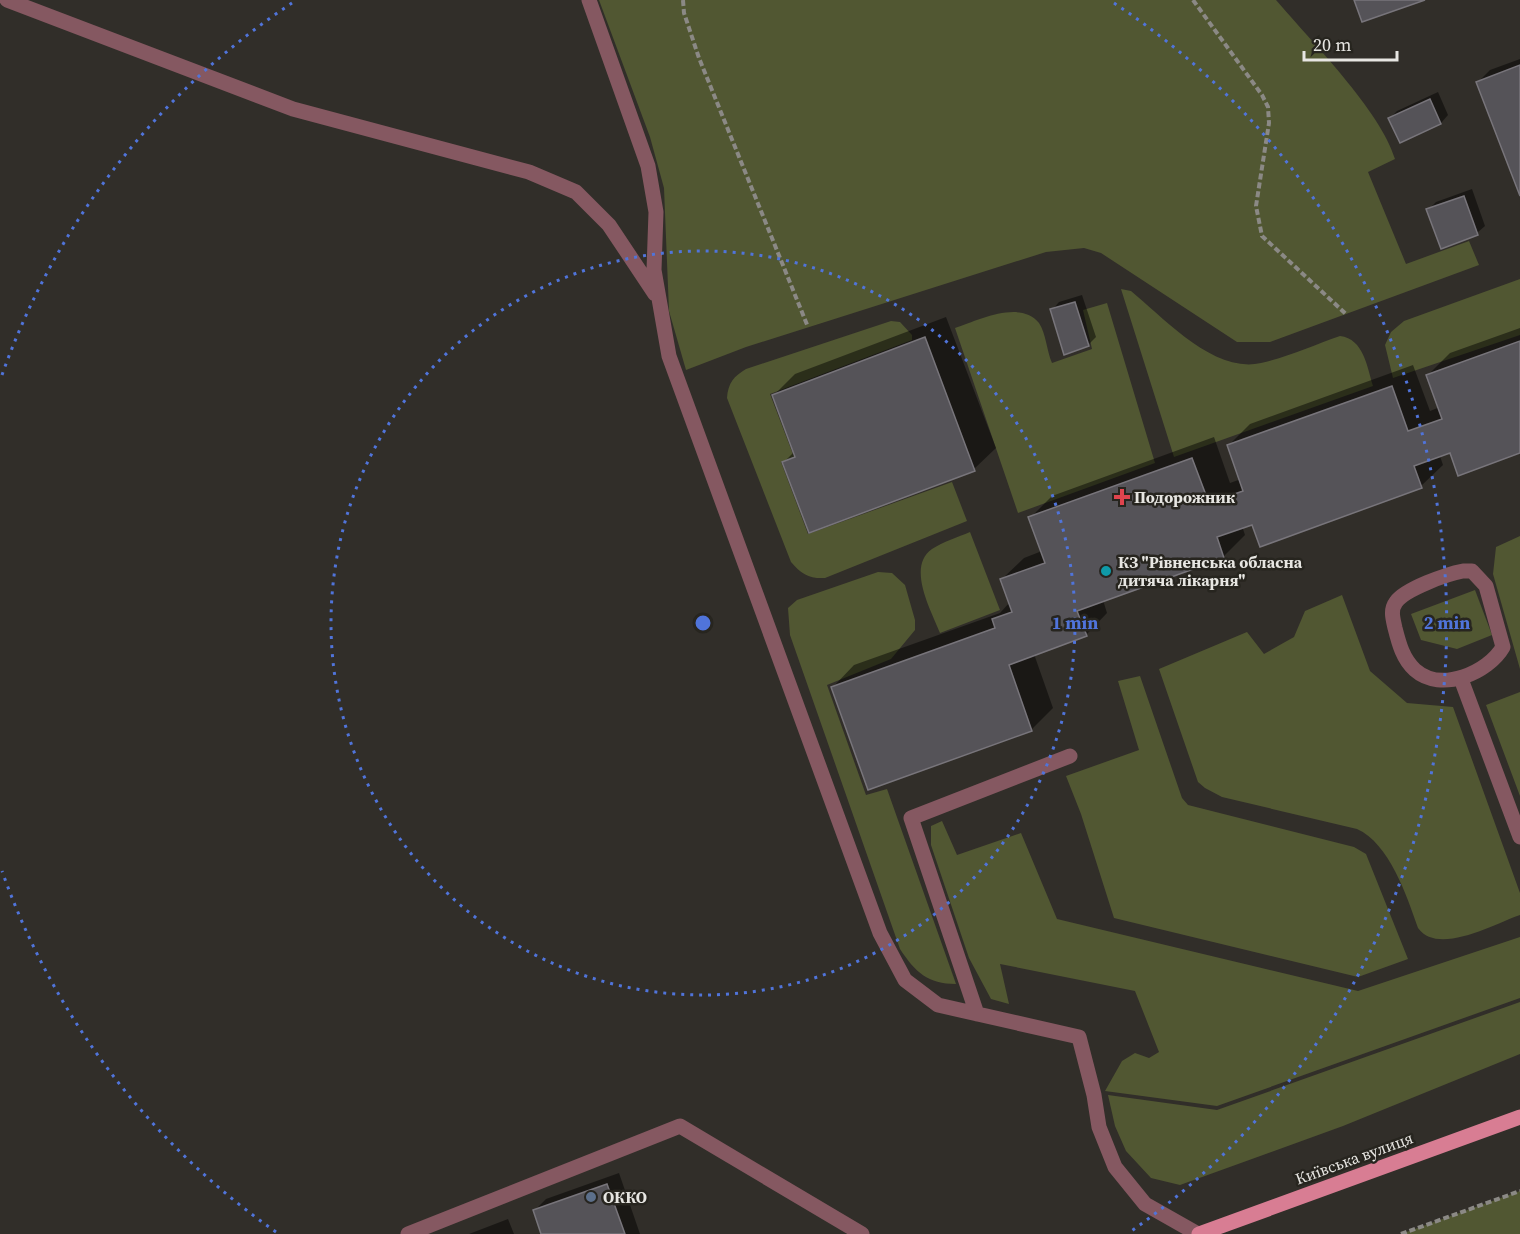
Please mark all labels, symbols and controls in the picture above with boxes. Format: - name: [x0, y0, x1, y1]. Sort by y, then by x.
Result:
- scale bar: [1304, 24, 1397, 62]
- text: 20 m: [1313, 32, 1351, 57]
- place label: Подорожник: [1134, 486, 1236, 508]
- marker: Подорожник: [1115, 490, 1129, 504]
- place label: КЗ "Рівненська обласна дитяча лікарня": [1118, 551, 1303, 591]
- marker: КЗ "Рівненська обласна дитяча лікарня": [1099, 564, 1113, 578]
- text: 1 min: [1052, 610, 1098, 635]
- text: 2 min: [1424, 610, 1470, 635]
- centre of rings: [693, 613, 713, 633]
- street label: Київська вулиця: [1292, 1126, 1416, 1190]
- place label: ОККО: [603, 1186, 647, 1208]
- marker: ОККО: [584, 1190, 598, 1204]

